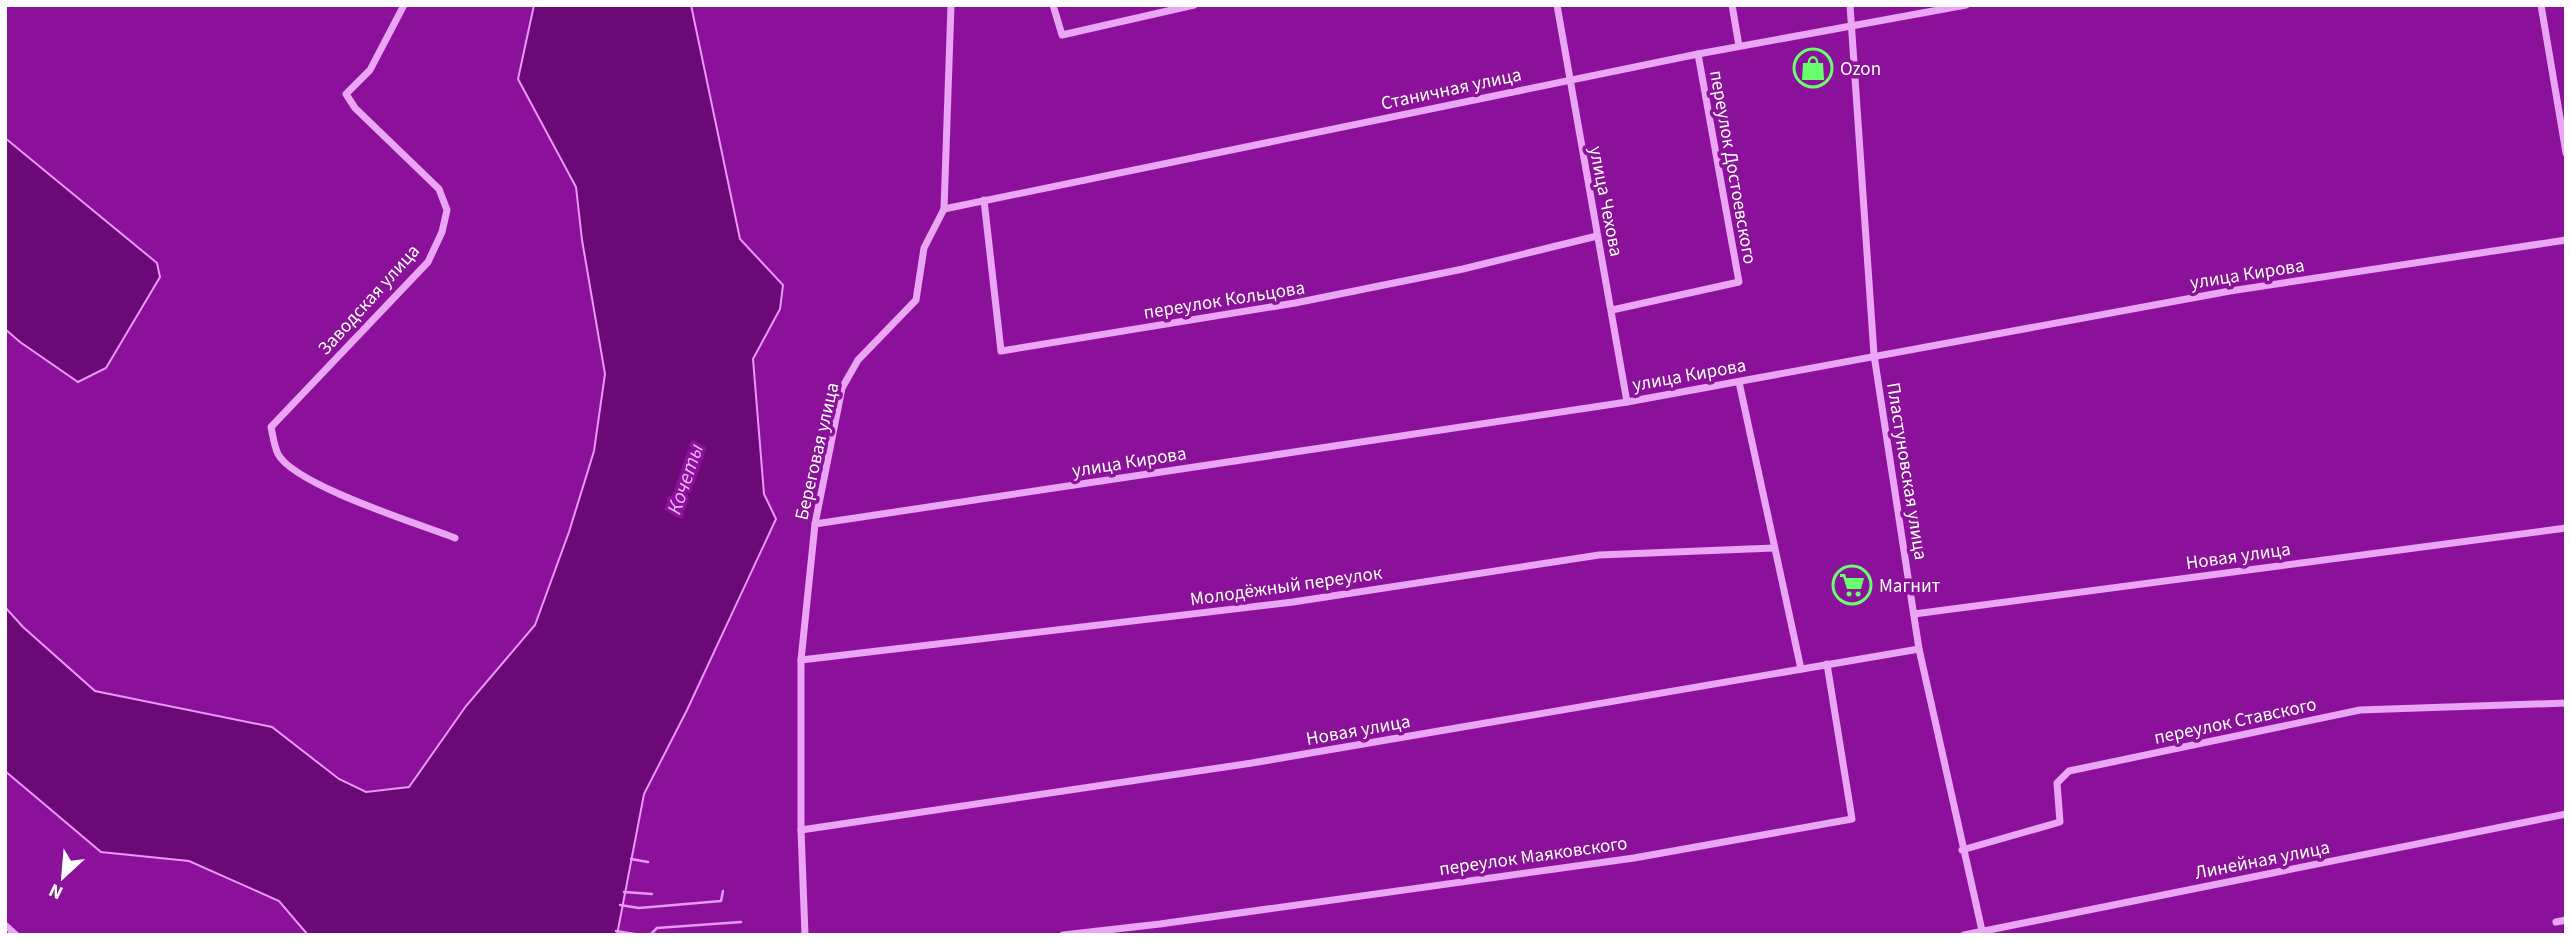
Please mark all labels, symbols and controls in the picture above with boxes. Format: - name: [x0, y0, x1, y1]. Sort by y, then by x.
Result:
- shop icon: Ozon: [1792, 47, 1834, 89]
- place label: Ozon: [1840, 56, 1881, 83]
- street label: Станичная улица: [1379, 61, 1524, 118]
- street label: переулок Достоевского: [1702, 68, 1763, 266]
- street label: улица Чехова: [1582, 144, 1629, 259]
- street label: Заводская улица: [312, 239, 426, 361]
- street label: улица Кирова: [2188, 252, 2306, 297]
- street label: переулок Кольцова: [1142, 274, 1307, 327]
- street label: улица Кирова: [1630, 352, 1748, 399]
- street label: Береговая улица: [789, 380, 846, 523]
- street label: Пластуновская улица: [1879, 380, 1934, 562]
- water label: Кочеты: [659, 439, 711, 518]
- street label: улица Кирова: [1070, 440, 1188, 485]
- street label: Новая улица: [2184, 536, 2292, 577]
- street label: Молодёжный переулок: [1188, 560, 1385, 613]
- supermarket icon: Магнит: [1831, 564, 1873, 606]
- place label: Магнит: [1879, 573, 1941, 600]
- street label: переулок Ставского: [2152, 691, 2319, 752]
- street label: Новая улица: [1304, 708, 1412, 753]
- street label: переулок Маяковского: [1437, 830, 1629, 883]
- street label: Линейная улица: [2192, 834, 2332, 887]
- north arrow: [28, 842, 98, 912]
- text: N: [45, 876, 68, 906]

